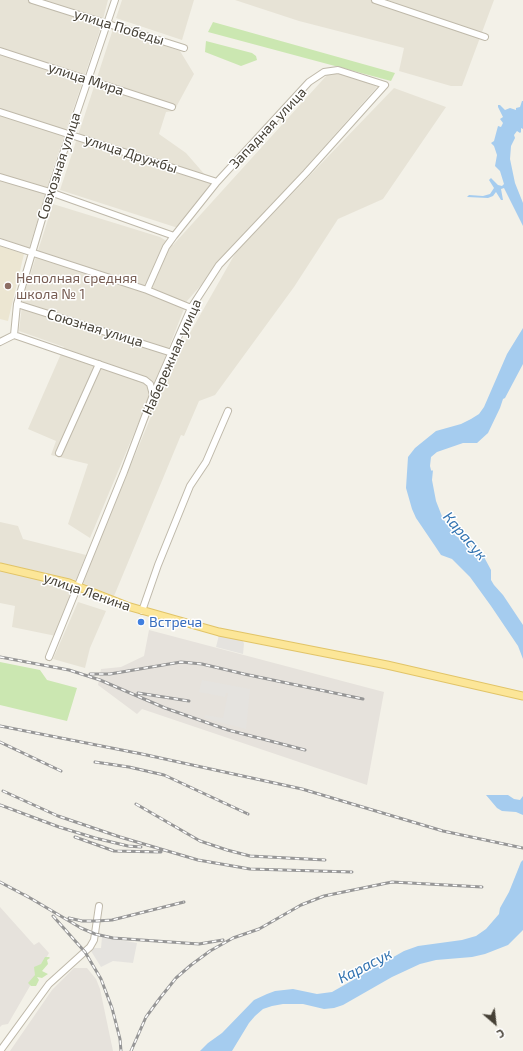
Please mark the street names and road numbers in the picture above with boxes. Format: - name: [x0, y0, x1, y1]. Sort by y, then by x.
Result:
- street label: улица Победы: [72, 5, 166, 49]
- street label: улица Мира: [46, 59, 126, 99]
- street label: Западная улица: [226, 84, 310, 172]
- street label: Совхозная улица: [34, 110, 84, 222]
- street label: улица Дружбы: [82, 131, 180, 177]
- street label: Набережная улица: [139, 296, 205, 418]
- street label: Союзная улица: [45, 305, 145, 351]
- street label: улица Ленина: [41, 569, 133, 615]

